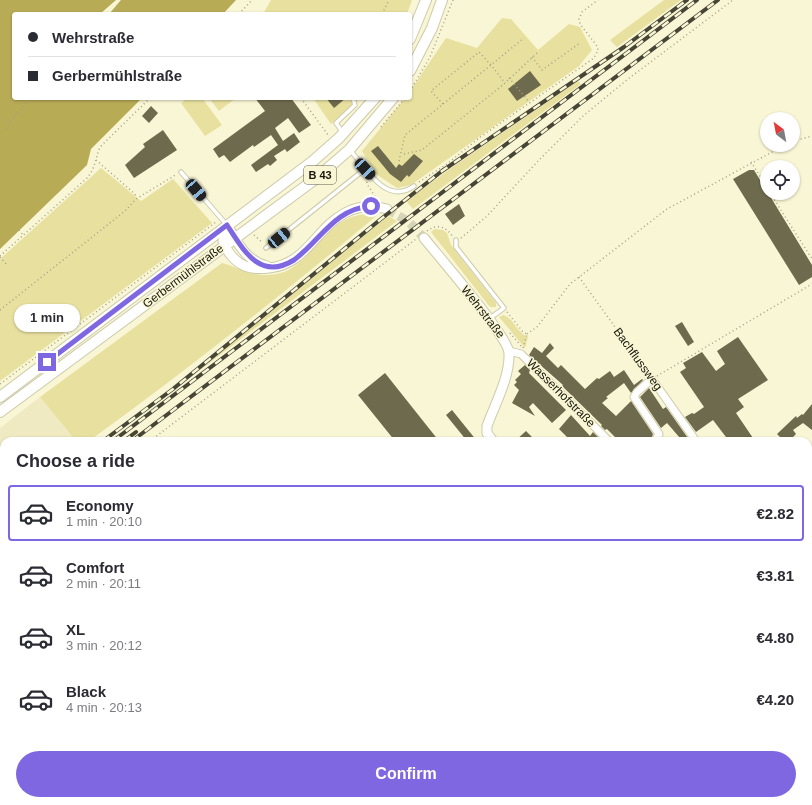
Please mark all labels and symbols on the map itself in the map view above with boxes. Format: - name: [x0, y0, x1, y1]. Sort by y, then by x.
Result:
- north arrow: [760, 112, 800, 152]
- car: [352, 156, 378, 182]
- road number: B 43: [304, 166, 336, 184]
- car: [184, 177, 208, 203]
- route start: [362, 197, 380, 215]
- car: [266, 226, 292, 250]
- street label: Gerbermühlstraße: [140, 241, 226, 311]
- street label: Wehrstraße: [458, 283, 508, 341]
- callout: 1 min: [14, 304, 80, 332]
- street label: Bachflussweg: [611, 325, 665, 393]
- route end: [38, 353, 56, 371]
- street label: Wasserhofstraße: [524, 356, 598, 430]

